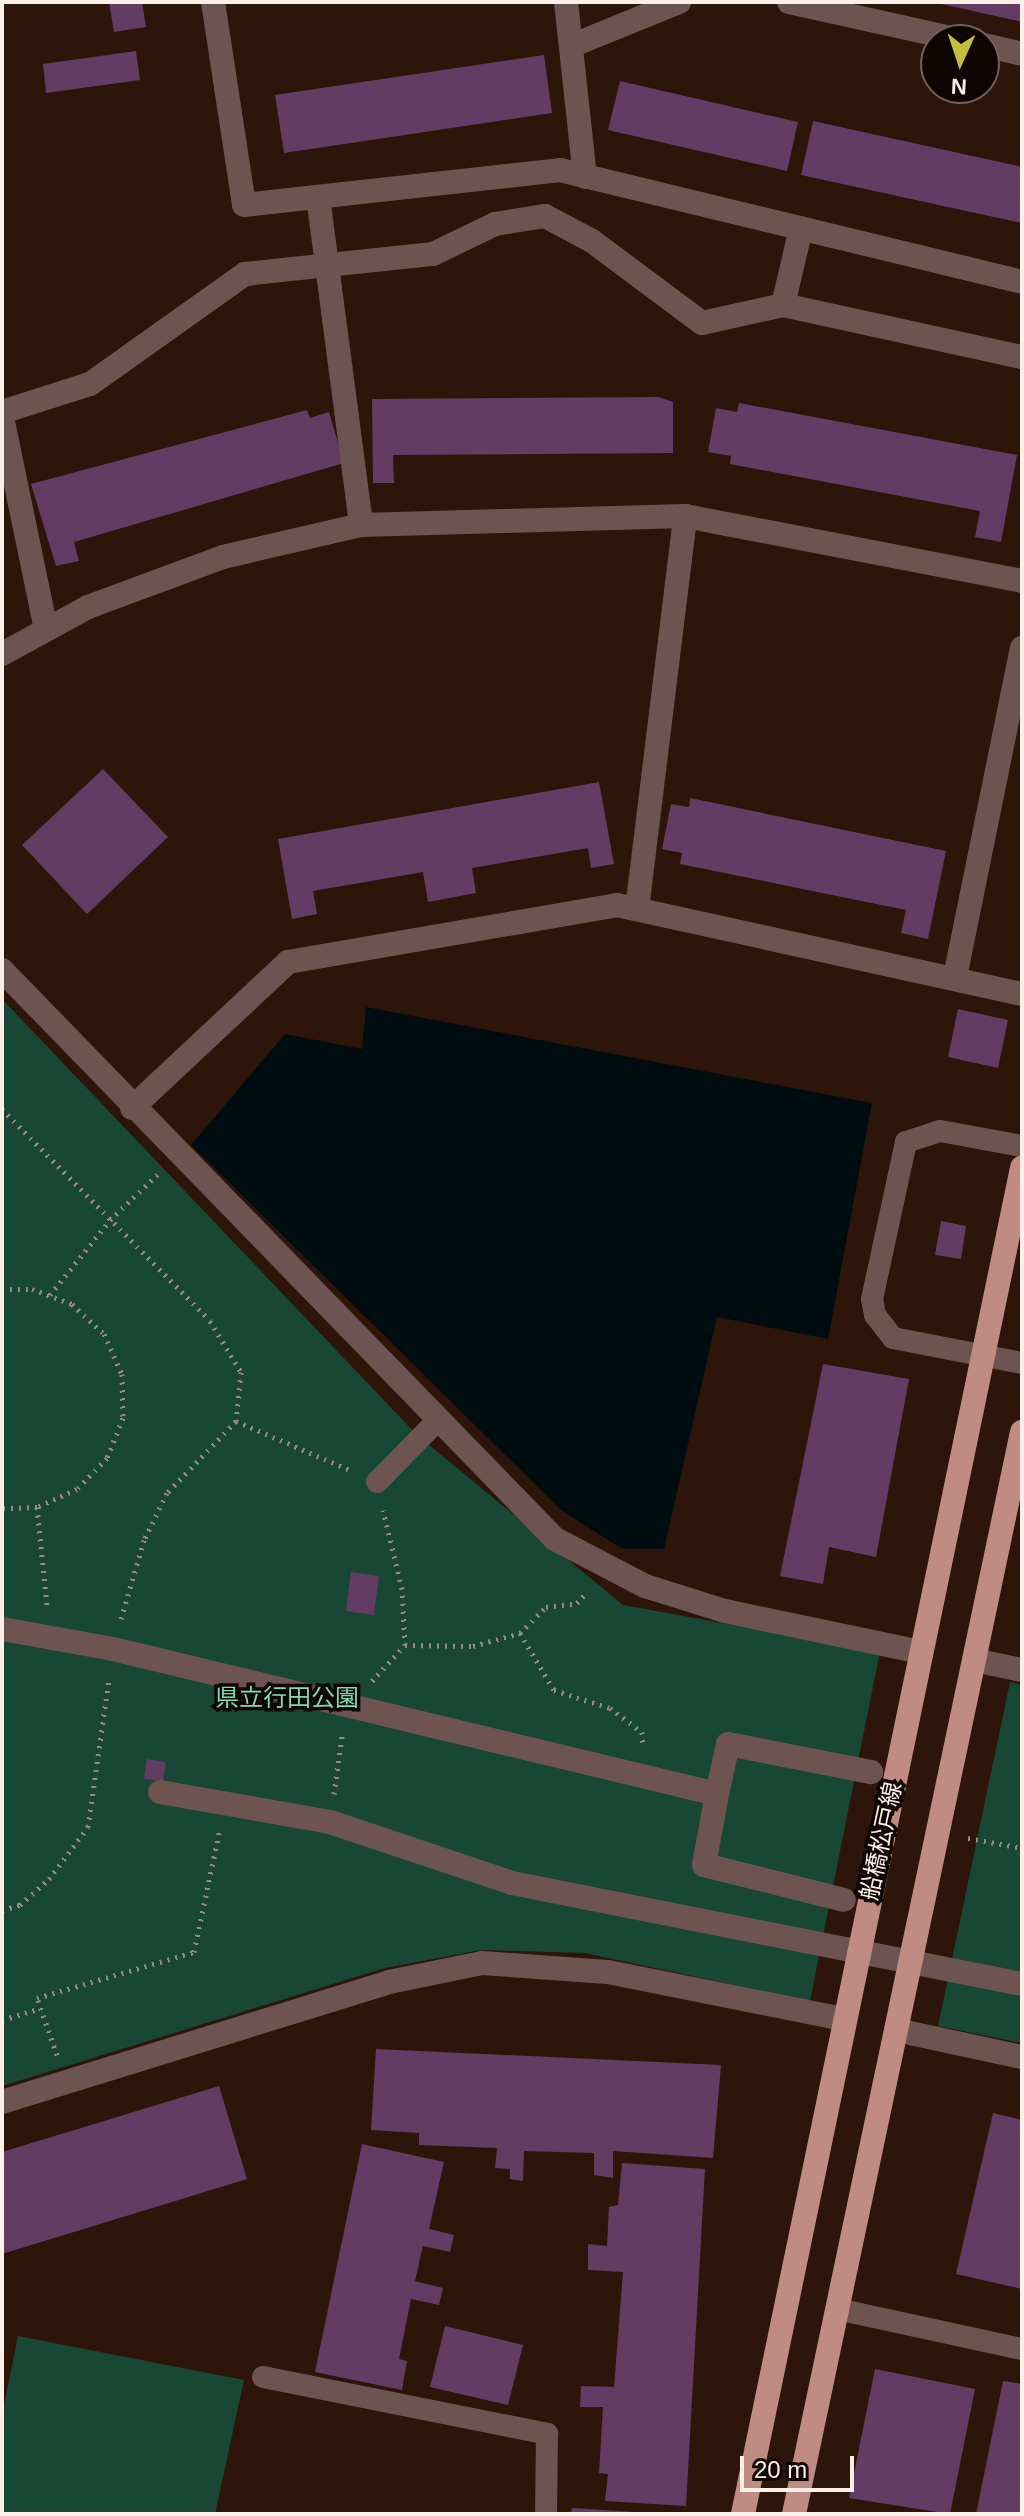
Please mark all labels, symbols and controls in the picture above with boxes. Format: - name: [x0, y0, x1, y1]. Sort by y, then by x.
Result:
- north arrow: [920, 24, 1000, 104]
- text: N: [950, 74, 967, 99]
- park label: 県立行田公園: [215, 1684, 359, 1712]
- street label: 船橋松戸線: [854, 1779, 908, 1903]
- scale bar: [744, 2440, 858, 2490]
- text: 20 m: [754, 2456, 807, 2483]

